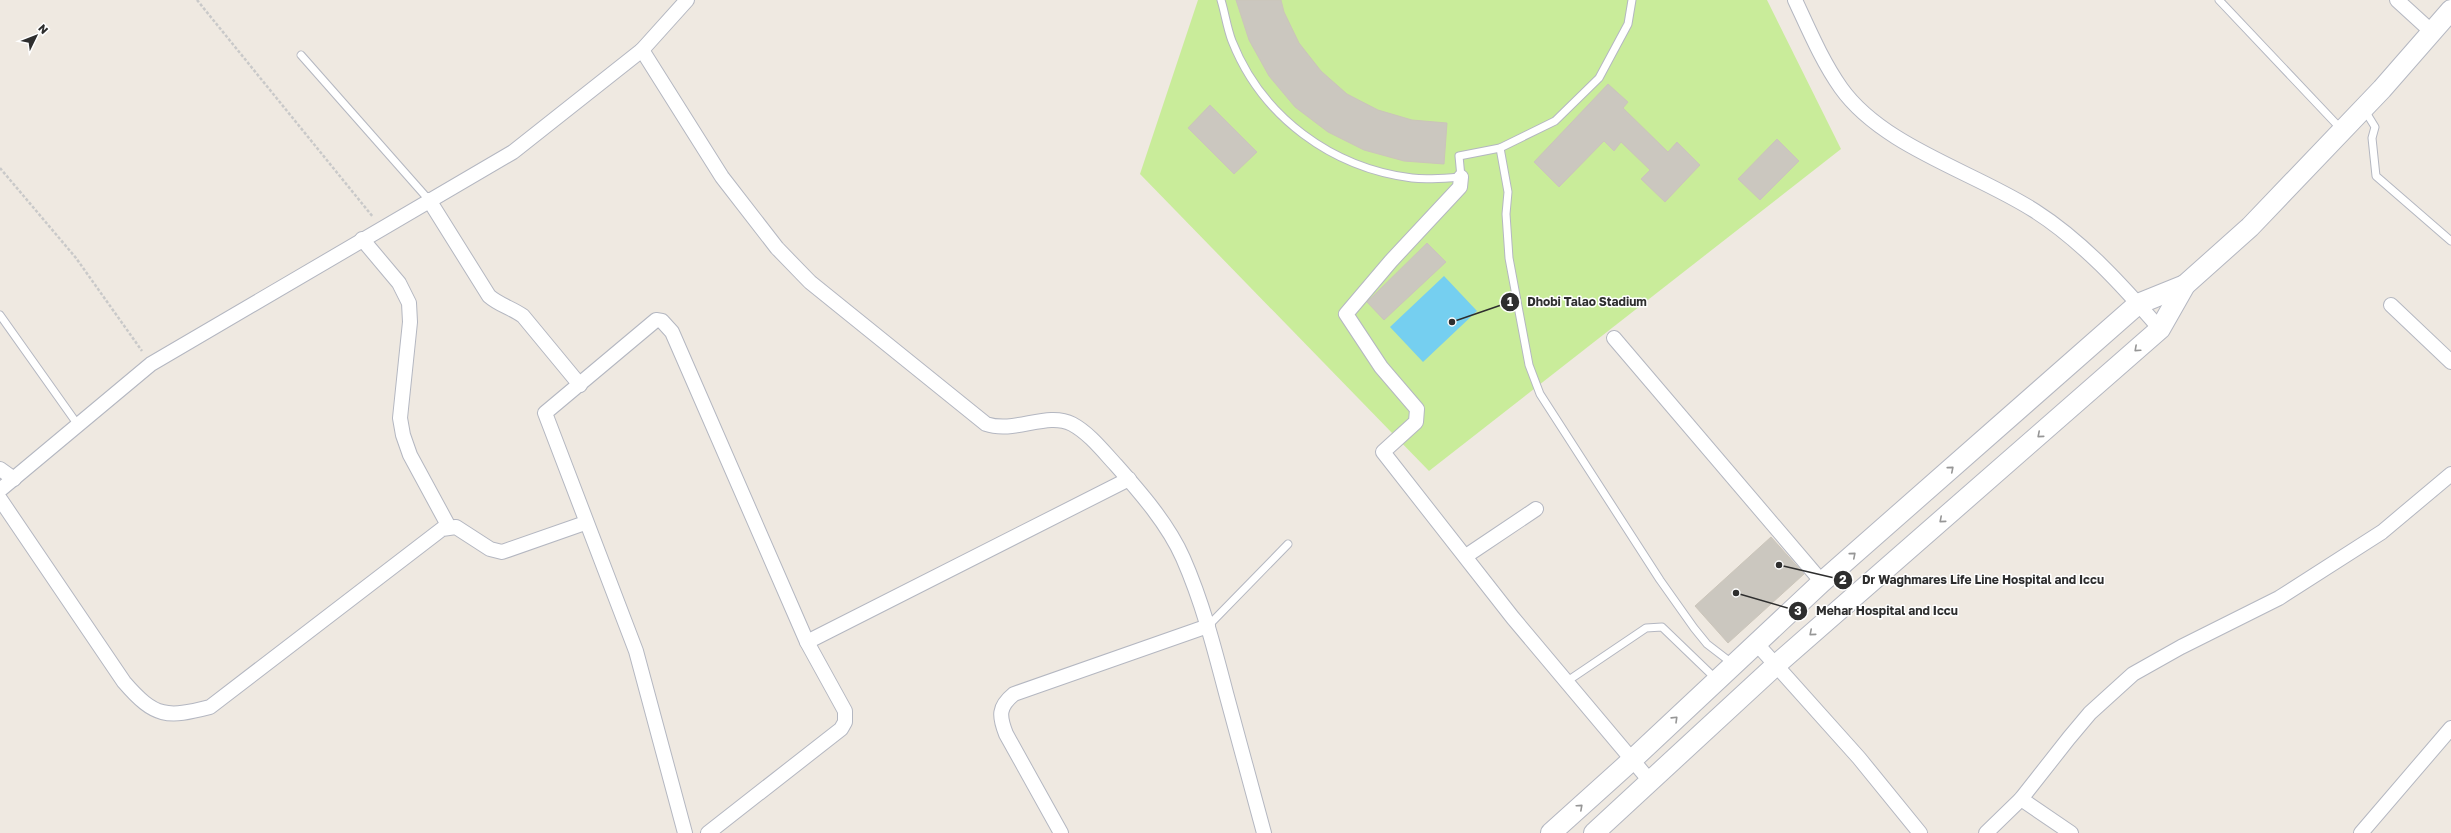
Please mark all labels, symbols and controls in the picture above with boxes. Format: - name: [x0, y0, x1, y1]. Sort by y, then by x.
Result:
- north arrow: [16, 16, 56, 56]
- text: N: [36, 21, 51, 36]
- callout: Dhobi Talao Stadium: [1500, 290, 1655, 314]
- text: 1: [1507, 294, 1513, 309]
- text: Dhobi Talao Stadium: [1527, 294, 1647, 309]
- one-way arrow: [2135, 344, 2142, 351]
- one-way arrow: [2037, 430, 2044, 437]
- one-way arrow: [1946, 466, 1953, 473]
- one-way arrow: [1939, 516, 1946, 523]
- one-way arrow: [1848, 552, 1856, 559]
- callout: Dr Waghmares Life Line Hospital and Iccu: [1833, 568, 2112, 592]
- text: 2: [1839, 572, 1847, 587]
- text: Dr Waghmares Life Line Hospital and Iccu: [1862, 572, 2104, 587]
- callout: Mehar Hospital and Iccu: [1788, 599, 1966, 623]
- text: 3: [1794, 603, 1802, 618]
- text: Mehar Hospital and Iccu: [1816, 603, 1958, 618]
- one-way arrow: [1809, 629, 1817, 636]
- one-way arrow: [1670, 716, 1678, 724]
- one-way arrow: [1575, 805, 1582, 812]

